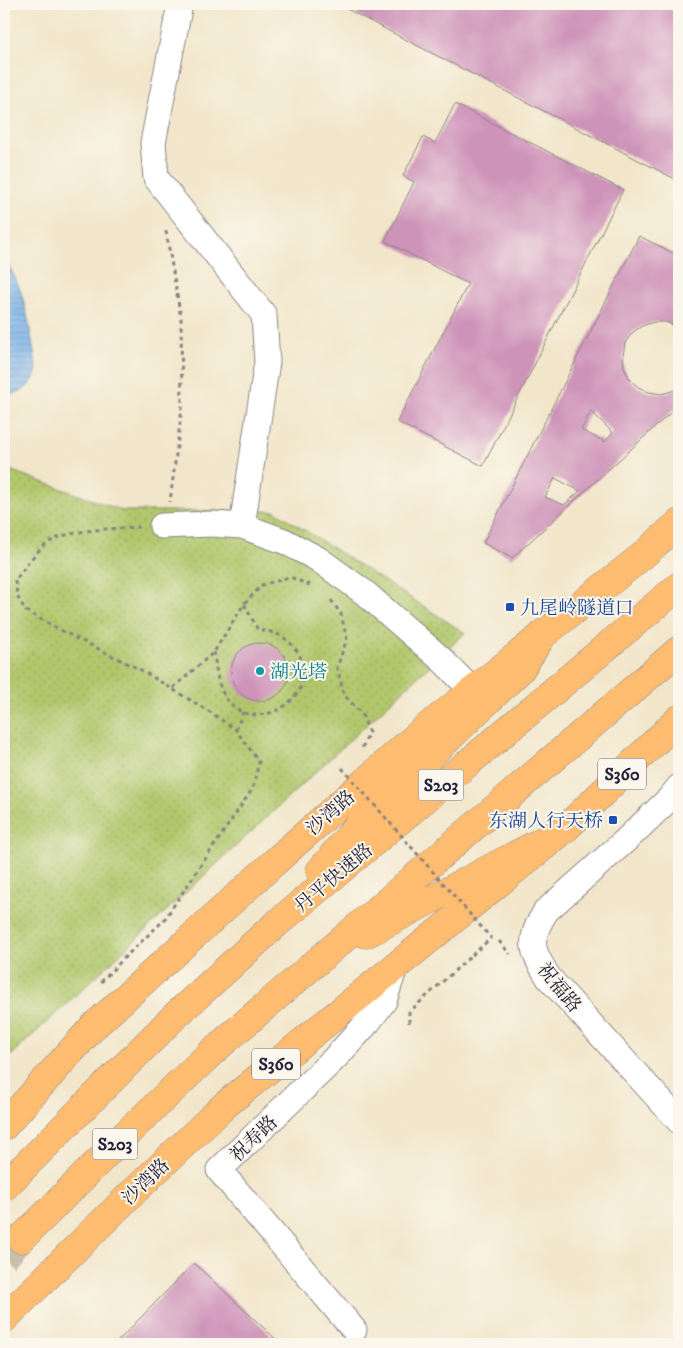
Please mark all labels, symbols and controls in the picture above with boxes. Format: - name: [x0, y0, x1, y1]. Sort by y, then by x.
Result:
- place label: 九尾岭隧道口: [520, 597, 634, 620]
- marker: 九尾岭隧道口: [504, 601, 516, 613]
- place label: 湖光塔: [270, 661, 327, 684]
- marker: 湖光塔: [254, 665, 266, 677]
- road number: S360: [598, 759, 646, 790]
- road number: S203: [418, 770, 464, 800]
- street label: 沙湾路: [302, 786, 360, 841]
- place label: 东湖人行天桥: [489, 810, 603, 833]
- marker: 东湖人行天桥: [607, 814, 619, 826]
- street label: 丹平快速路: [290, 839, 378, 917]
- street label: 祝福路: [532, 959, 586, 1017]
- road number: S360: [252, 1048, 300, 1080]
- street label: 祝寿路: [226, 1111, 283, 1167]
- road number: S203: [92, 1128, 138, 1160]
- street label: 沙湾路: [118, 1154, 175, 1210]

